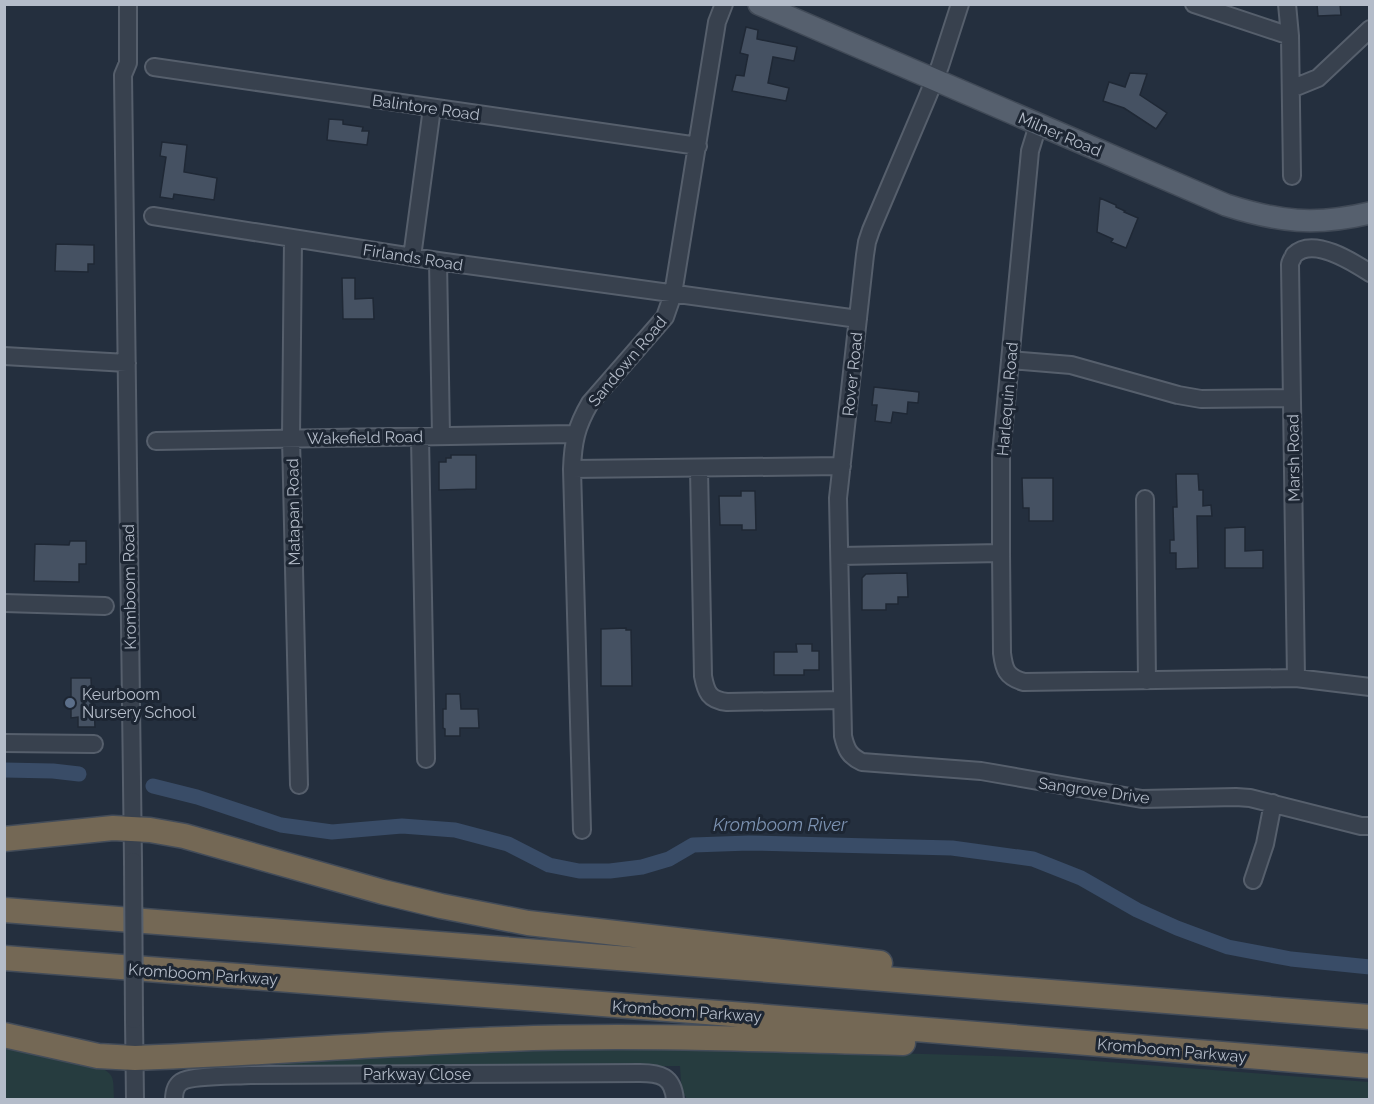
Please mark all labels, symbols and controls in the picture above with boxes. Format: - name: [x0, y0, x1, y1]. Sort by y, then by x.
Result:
- street label: Balintore Road: [371, 91, 481, 124]
- street label: Milner Road: [1015, 108, 1104, 160]
- street label: Firlands Road: [362, 240, 464, 275]
- street label: Sandown Road: [584, 312, 671, 410]
- street label: Rover Road: [839, 331, 866, 417]
- street label: Harlequin Road: [993, 341, 1022, 457]
- street label: Marsh Road: [1283, 414, 1304, 502]
- street label: Wakefield Road: [307, 427, 423, 448]
- street label: Matapan Road: [283, 458, 304, 566]
- street label: Kromboom Road: [119, 524, 140, 650]
- place label: Keurboom Nursery School: [82, 685, 196, 722]
- marker: Keurboom Nursery School: [63, 696, 77, 710]
- street label: Sangrove Drive: [1037, 773, 1151, 808]
- water label: Kromboom River: [713, 814, 848, 835]
- street label: Kromboom Parkway: [127, 960, 279, 989]
- street label: Kromboom Parkway: [611, 997, 763, 1026]
- street label: Kromboom Parkway: [1096, 1034, 1248, 1067]
- street label: Parkway Close: [363, 1065, 471, 1084]

